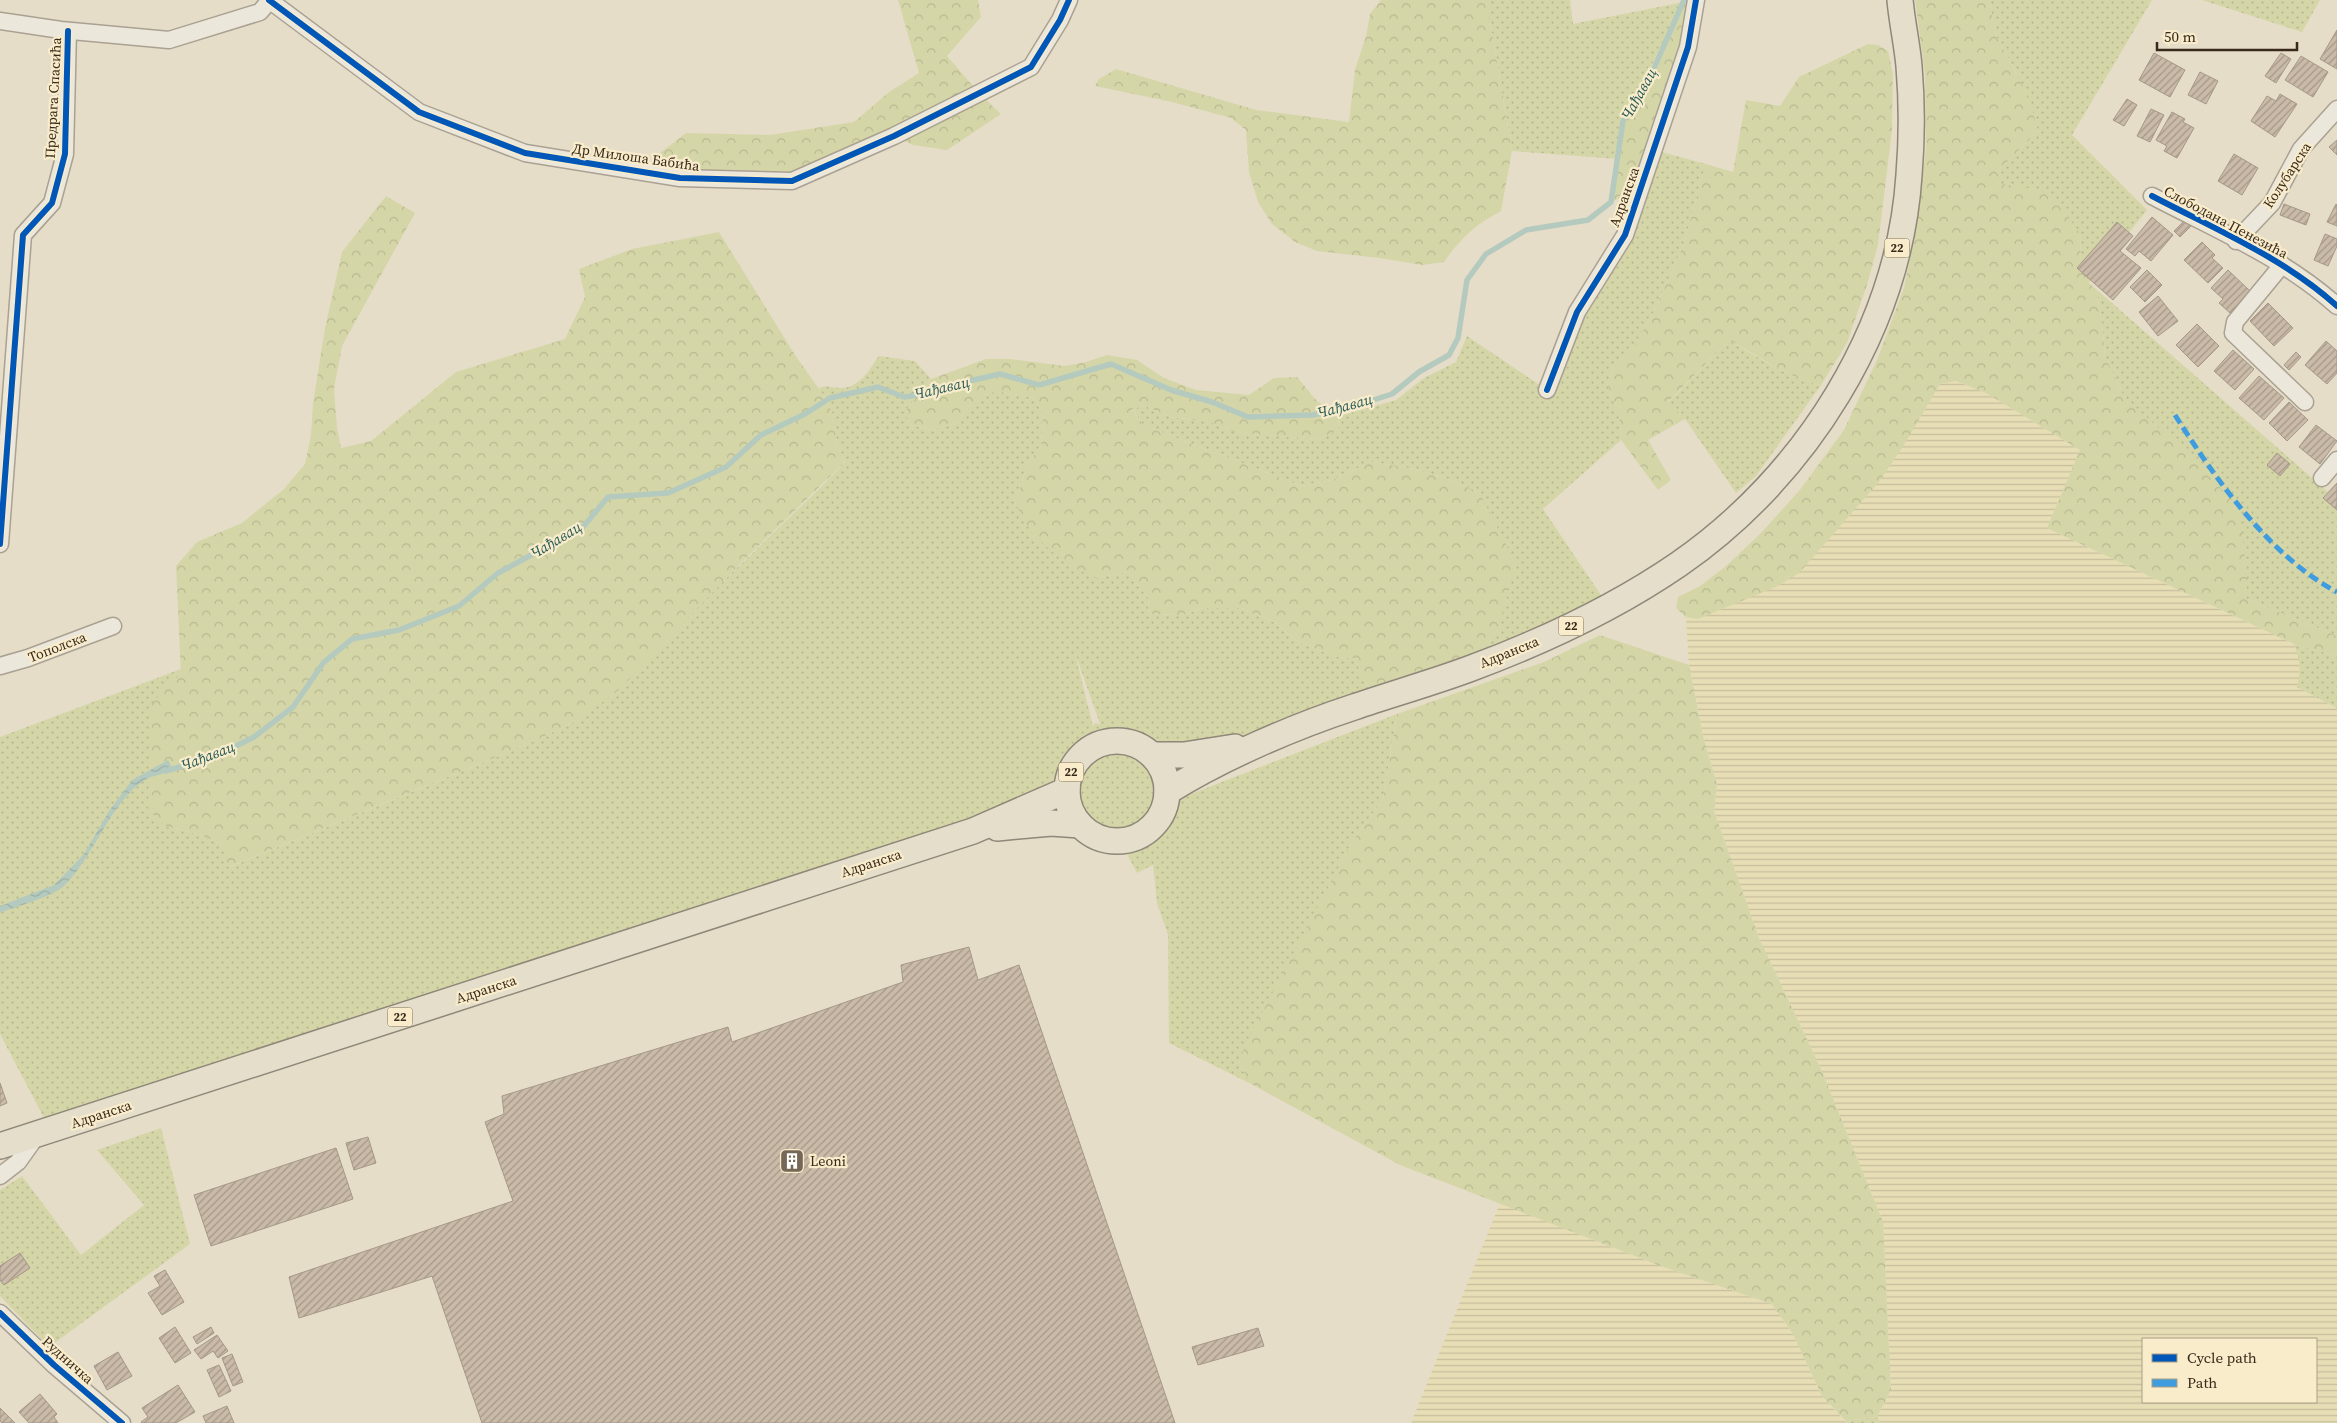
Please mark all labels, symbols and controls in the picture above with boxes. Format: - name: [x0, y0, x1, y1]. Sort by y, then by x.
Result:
- scale bar: [2157, 20, 2297, 52]
- text: 50 m: [2164, 26, 2196, 47]
- street label: Предрага Спасића: [40, 36, 66, 159]
- water label: Чађавац: [1616, 64, 1661, 123]
- street label: Колубарска: [2258, 137, 2316, 212]
- street label: Др Милоша Бабића: [571, 138, 702, 176]
- street label: Адранска: [1604, 163, 1644, 230]
- street label: Слободана Пенезића: [2160, 181, 2292, 264]
- road number: 22: [1884, 238, 1910, 258]
- water label: Чађавац: [912, 371, 972, 404]
- water label: Чађавац: [1315, 388, 1375, 423]
- water label: Чађавац: [526, 516, 585, 563]
- road number: 22: [1558, 616, 1584, 636]
- street label: Тополска: [25, 626, 90, 667]
- street label: Адранска: [1476, 631, 1543, 673]
- water label: Чађавац: [178, 736, 238, 775]
- road number: 22: [1058, 762, 1084, 782]
- street label: Адранска: [838, 844, 905, 882]
- street label: Адранска: [453, 970, 520, 1008]
- road number: 22: [388, 1008, 412, 1026]
- street label: Адранска: [68, 1095, 135, 1133]
- building icon: Leoni: [779, 1148, 805, 1174]
- place label: Leoni: [810, 1151, 846, 1171]
- street label: Рудничка: [38, 1331, 99, 1389]
- legend: [2142, 1338, 2317, 1403]
- text: Cycle path: [2187, 1347, 2257, 1368]
- text: Path: [2187, 1372, 2217, 1393]

